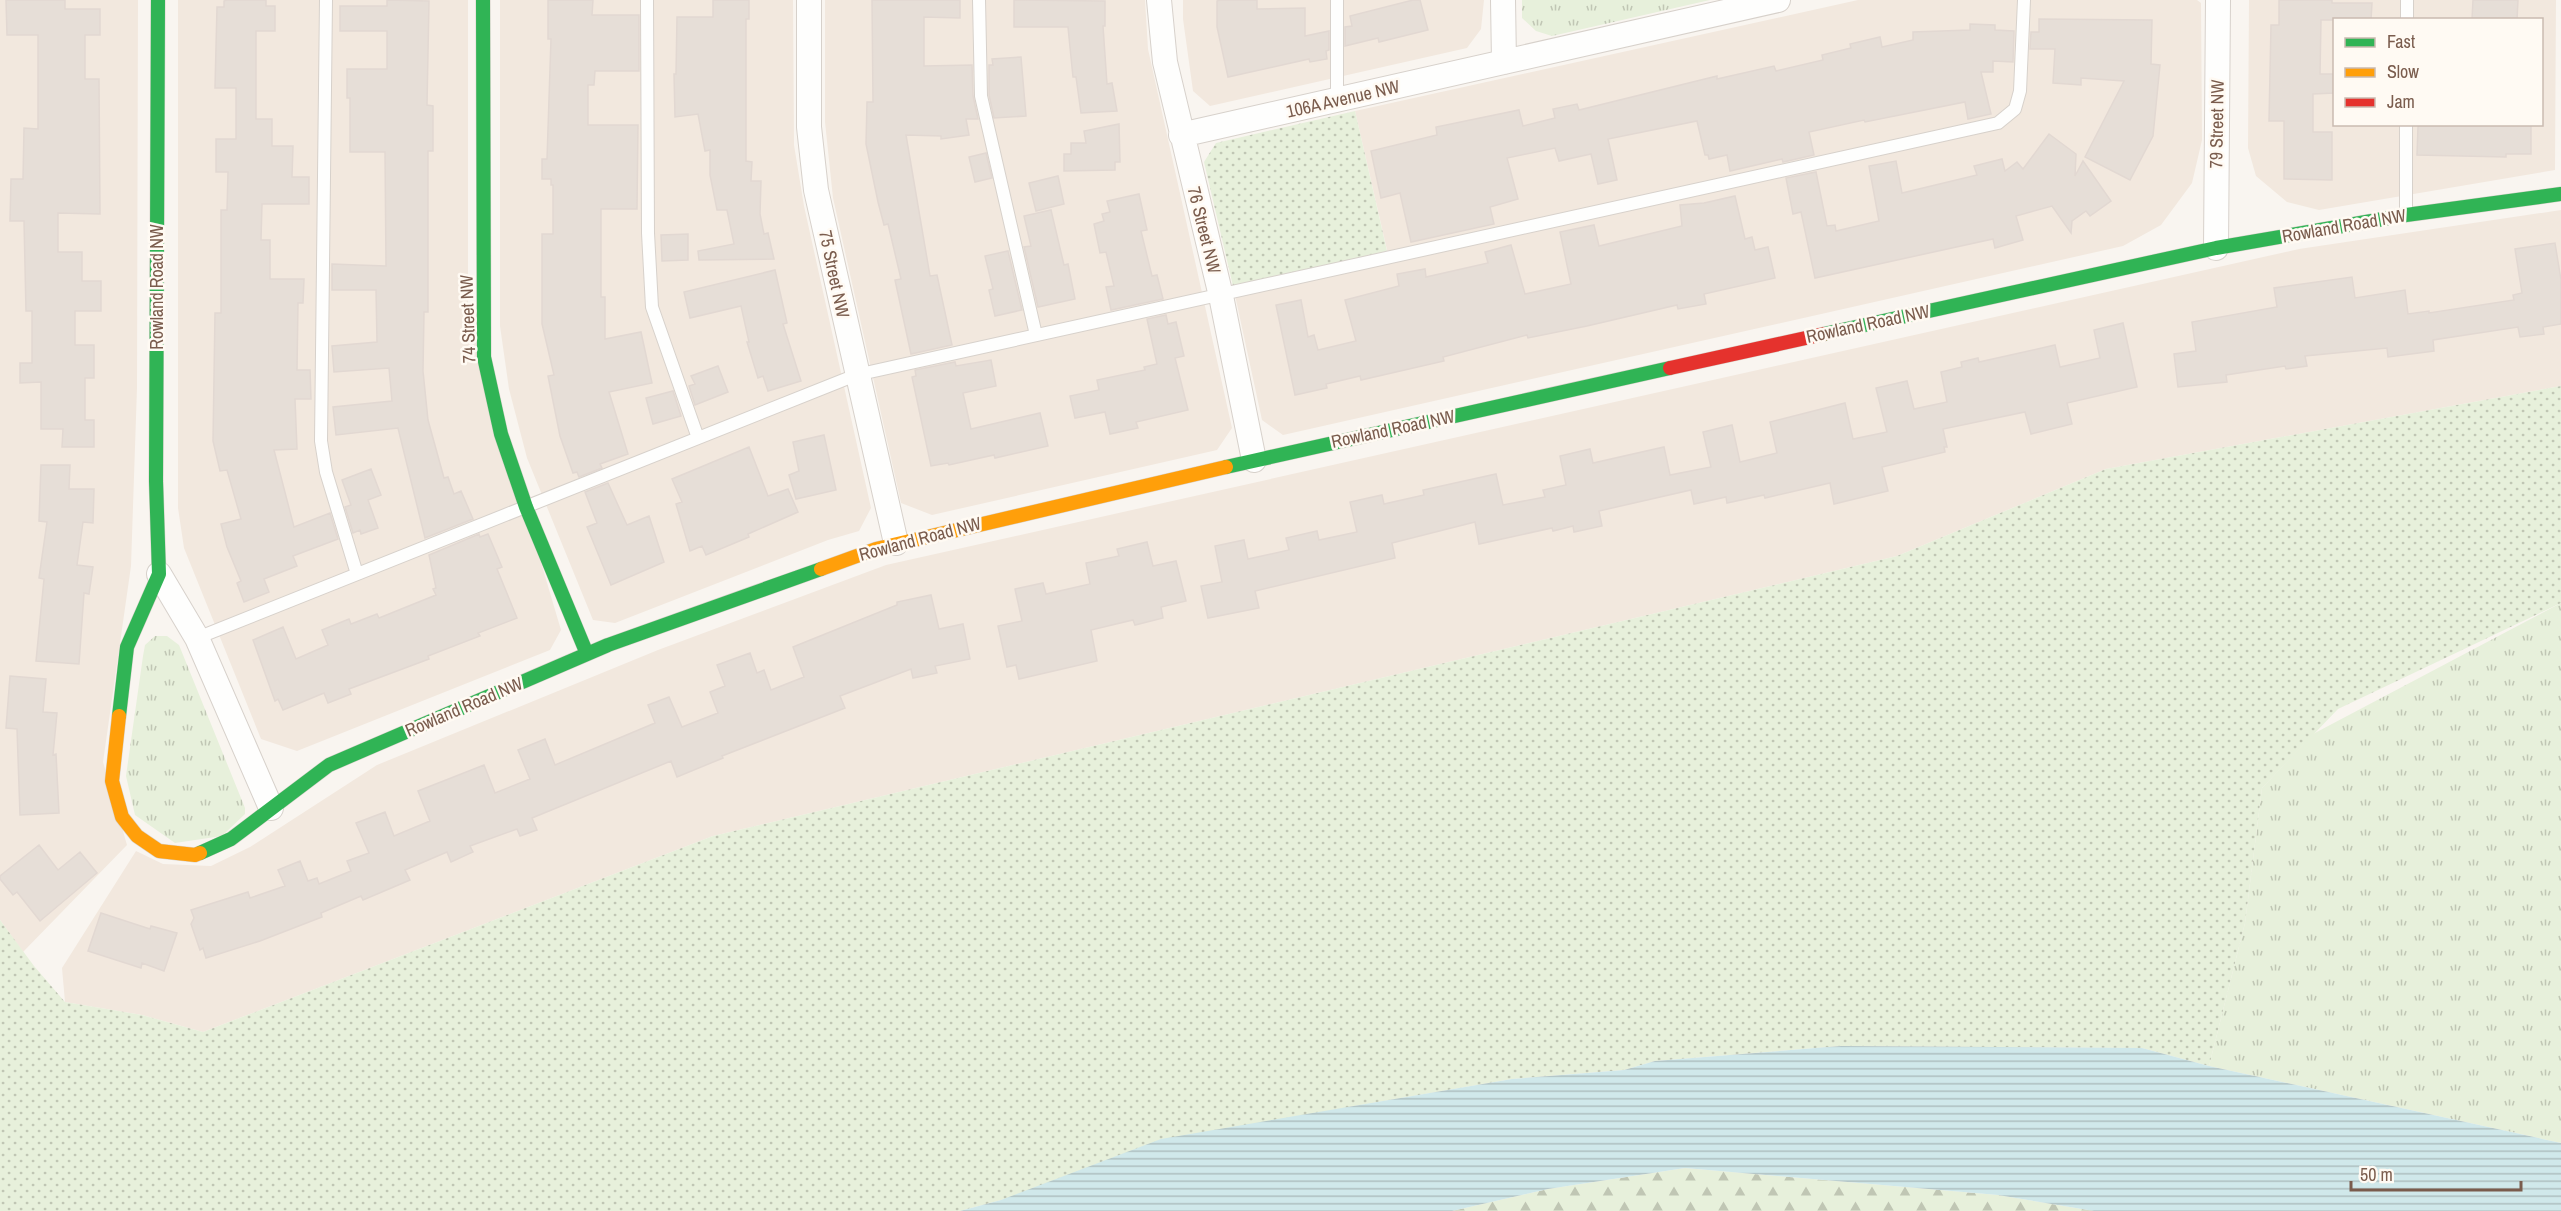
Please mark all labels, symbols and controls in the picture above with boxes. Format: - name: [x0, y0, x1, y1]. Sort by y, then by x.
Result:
- legend: [2333, 18, 2543, 126]
- text: Fast: [2387, 29, 2415, 54]
- text: Slow: [2387, 59, 2419, 84]
- street label: 106A Avenue NW: [1284, 73, 1402, 124]
- street label: 79 Street NW: [2203, 79, 2230, 169]
- text: Jam: [2387, 89, 2415, 114]
- street label: 76 Street NW: [1182, 184, 1227, 276]
- street label: Rowland Road NW: [2280, 202, 2408, 249]
- street label: Rowland Road NW: [144, 224, 169, 350]
- street label: 75 Street NW: [813, 228, 856, 320]
- street label: 74 Street NW: [453, 274, 482, 364]
- street label: Rowland Road NW: [1804, 298, 1932, 349]
- street label: Rowland Road NW: [1329, 403, 1457, 454]
- street label: Rowland Road NW: [856, 510, 984, 567]
- street label: Rowland Road NW: [401, 670, 527, 743]
- scale bar: [2351, 1154, 2520, 1192]
- text: 50 m: [2360, 1162, 2393, 1187]

